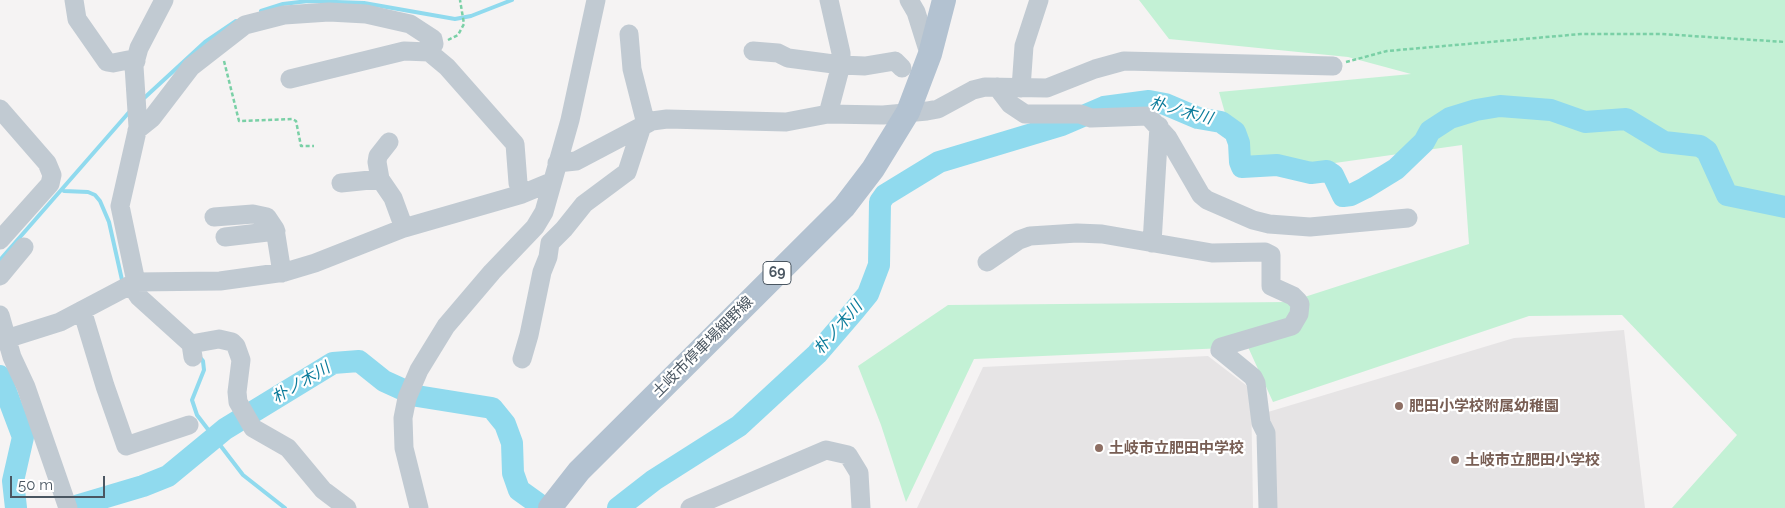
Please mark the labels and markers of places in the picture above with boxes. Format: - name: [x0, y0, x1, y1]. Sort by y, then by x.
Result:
- place label: 肥田小学校附属幼稚園: [1409, 397, 1559, 415]
- marker: 肥田小学校附属幼稚園: [1393, 400, 1405, 412]
- place label: 土岐市立肥田中学校: [1109, 439, 1244, 457]
- marker: 土岐市立肥田中学校: [1093, 442, 1105, 454]
- place label: 土岐市立肥田小学校: [1465, 451, 1600, 469]
- marker: 土岐市立肥田小学校: [1449, 454, 1461, 466]

